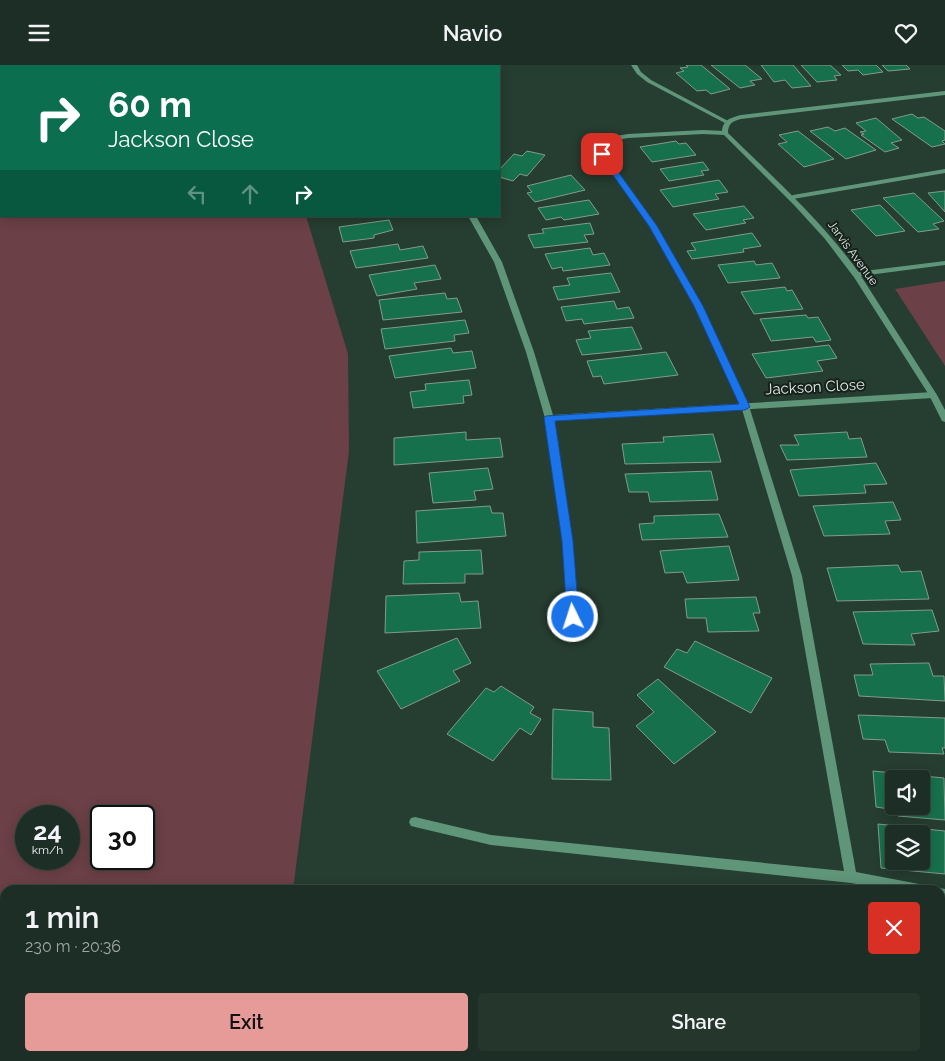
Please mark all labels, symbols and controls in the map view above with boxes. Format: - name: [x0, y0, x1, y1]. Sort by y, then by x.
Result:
- icon: menu: [25, 19, 53, 47]
- icon: heart: [892, 19, 920, 47]
- text: Navio: [443, 20, 502, 46]
- text: 60 m: [108, 84, 192, 125]
- icon: right: [25, 85, 90, 150]
- text: Jackson Close: [108, 126, 254, 152]
- pin: [581, 133, 623, 175]
- icon: arrive: [588, 140, 616, 168]
- icon: left: [183, 180, 211, 208]
- icon: ahead: [236, 180, 264, 208]
- icon: right: [289, 180, 317, 208]
- street label: Jarvis Avenue: [825, 218, 881, 288]
- street label: Jackson Close: [765, 375, 865, 399]
- position arrow: [546, 590, 598, 642]
- map controls: [885, 770, 930, 870]
- button: sound: [885, 770, 930, 815]
- speed limit sign: 30: [90, 805, 155, 870]
- text: 24: [33, 816, 62, 846]
- button: layers: [885, 825, 930, 870]
- text: km/h: [32, 843, 63, 857]
- text: 1 min: [25, 900, 100, 935]
- button: close: [868, 902, 920, 954]
- text: 230 m · 20:36: [25, 937, 121, 956]
- button: Exit: [25, 993, 468, 1051]
- button: Share: [478, 993, 920, 1051]

